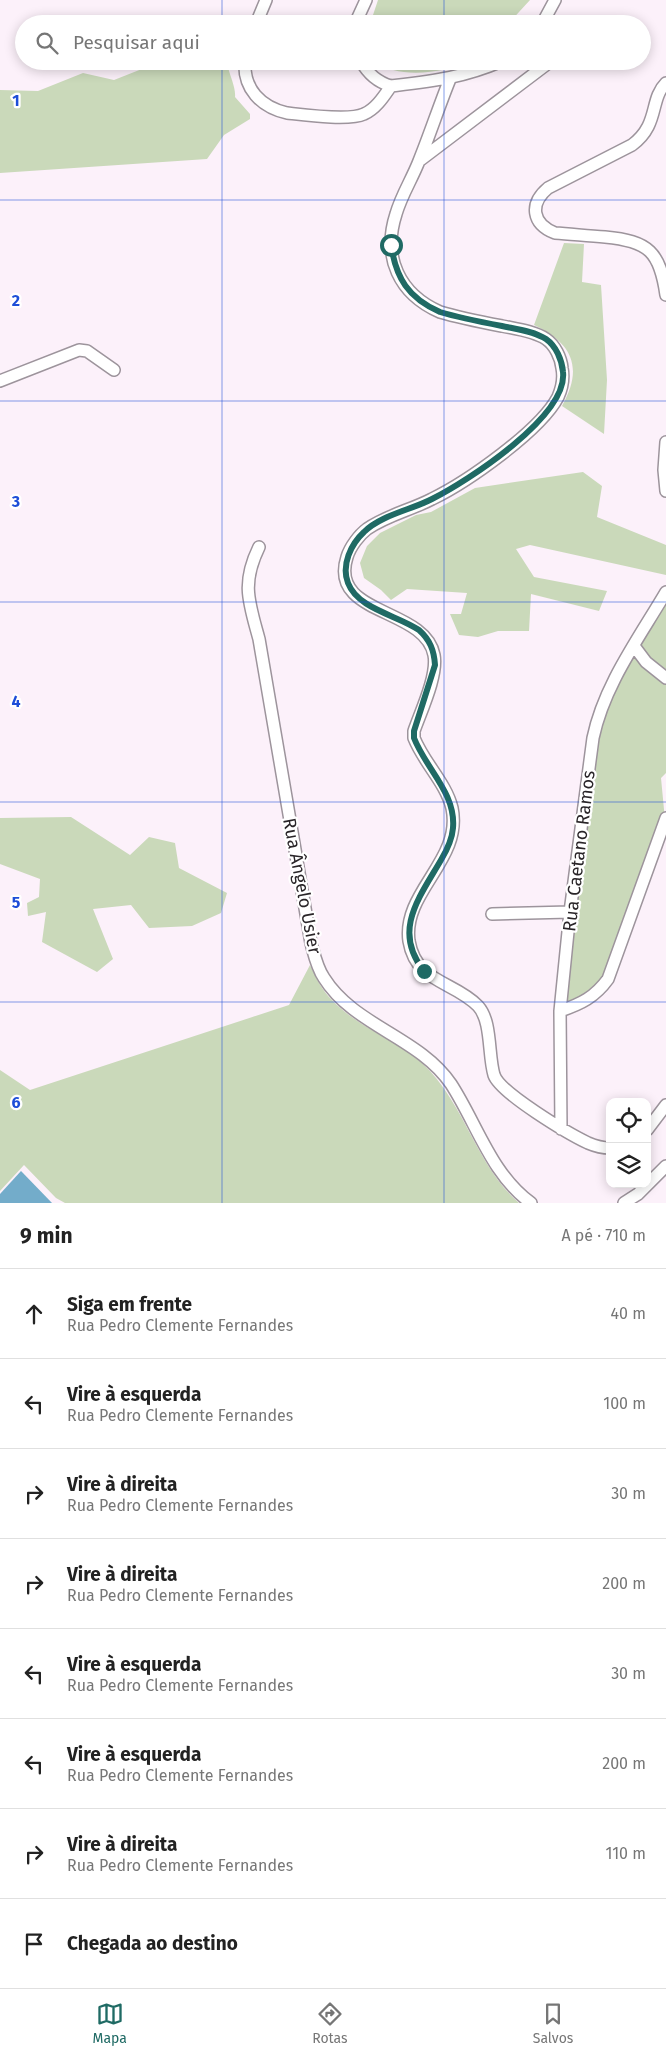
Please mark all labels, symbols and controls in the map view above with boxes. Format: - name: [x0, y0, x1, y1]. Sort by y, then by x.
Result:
- search box: [15, 15, 651, 70]
- icon: search: [33, 29, 61, 57]
- text: Pesquisar aqui: [73, 31, 200, 54]
- text: 1: [12, 91, 20, 110]
- route start: [380, 234, 403, 257]
- text: 2: [12, 291, 20, 310]
- text: 3: [11, 492, 20, 511]
- text: 4: [11, 692, 21, 711]
- street label: Rua Caetano Ramos: [558, 769, 600, 933]
- street label: Rua Ângelo Usier: [278, 816, 326, 956]
- text: 5: [12, 893, 21, 912]
- route end: [413, 960, 436, 983]
- text: 6: [11, 1093, 21, 1112]
- map controls: [606, 1098, 651, 1188]
- button: locate: [606, 1098, 651, 1143]
- button: layers: [606, 1143, 651, 1188]
- text: 9 min: [20, 1223, 73, 1249]
- text: A pé · 710 m: [561, 1226, 646, 1245]
- text: Siga em frente: [67, 1293, 192, 1316]
- icon: ahead: [20, 1300, 48, 1328]
- text: 40 m: [611, 1304, 646, 1323]
- text: Rua Pedro Clemente Fernandes: [67, 1316, 293, 1335]
- text: Vire à esquerda: [67, 1383, 201, 1406]
- icon: left: [20, 1390, 48, 1418]
- text: 100 m: [603, 1394, 646, 1413]
- text: Rua Pedro Clemente Fernandes: [67, 1406, 293, 1425]
- text: Vire à direita: [67, 1473, 177, 1496]
- icon: right: [20, 1480, 48, 1508]
- text: 30 m: [611, 1484, 646, 1503]
- text: Rua Pedro Clemente Fernandes: [67, 1496, 293, 1515]
- text: Vire à direita: [67, 1563, 177, 1586]
- icon: right: [20, 1570, 48, 1598]
- text: 200 m: [602, 1574, 646, 1593]
- text: Rua Pedro Clemente Fernandes: [67, 1586, 293, 1605]
- text: Vire à esquerda: [67, 1653, 201, 1676]
- icon: left: [20, 1660, 48, 1688]
- text: 30 m: [611, 1664, 646, 1683]
- text: Rua Pedro Clemente Fernandes: [67, 1676, 293, 1695]
- text: Vire à esquerda: [67, 1743, 201, 1766]
- icon: left: [20, 1750, 48, 1778]
- text: 200 m: [602, 1754, 646, 1773]
- text: Rua Pedro Clemente Fernandes: [67, 1766, 293, 1785]
- text: Vire à direita: [67, 1833, 177, 1856]
- icon: right: [20, 1840, 48, 1868]
- text: 110 m: [605, 1844, 646, 1863]
- text: Rua Pedro Clemente Fernandes: [67, 1856, 293, 1875]
- icon: arrive: [20, 1930, 48, 1958]
- text: Chegada ao destino: [67, 1932, 238, 1955]
- tab: Mapa: [93, 2000, 127, 2047]
- tab: Rotas: [312, 2000, 348, 2047]
- tab: Salvos: [533, 2000, 573, 2047]

